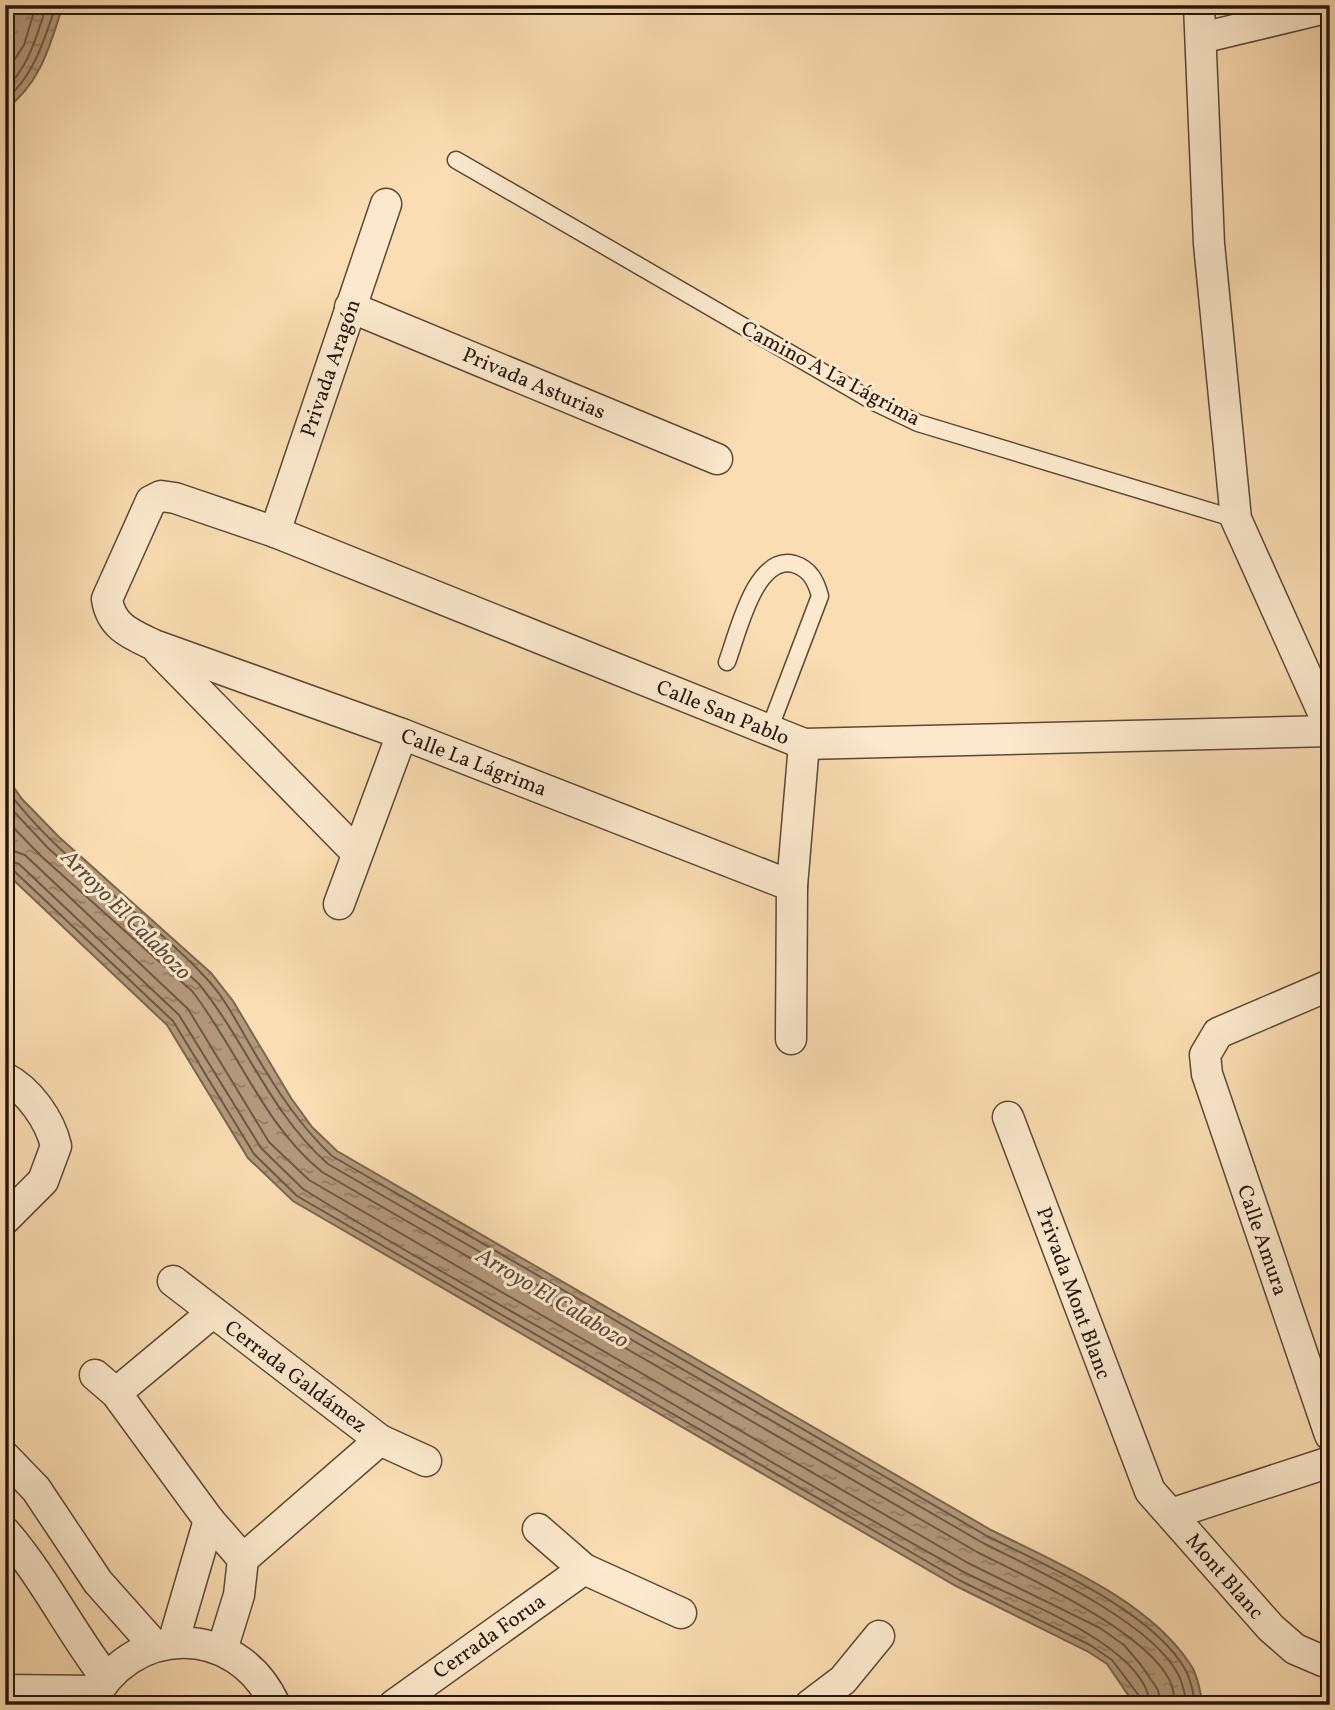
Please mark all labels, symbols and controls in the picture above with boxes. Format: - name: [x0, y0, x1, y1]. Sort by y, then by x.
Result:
- street label: Privada Aragón: [294, 296, 369, 441]
- street label: Camino A La Lágrima: [735, 315, 925, 434]
- street label: Privada Asturias: [457, 341, 609, 428]
- street label: Calle San Pablo: [652, 674, 793, 753]
- street label: Calle La Lágrima: [396, 722, 551, 805]
- water label: Arroyo El Calabozo: [52, 842, 198, 988]
- street label: Calle Amura: [1229, 1181, 1294, 1300]
- street label: Privada Mont Blanc: [1028, 1203, 1117, 1384]
- water label: Arroyo El Calabozo: [469, 1240, 635, 1357]
- street label: Cerrada Galdámez: [218, 1314, 372, 1440]
- street label: Mont Blanc: [1178, 1527, 1270, 1627]
- street label: Cerrada Forua: [428, 1588, 552, 1687]

